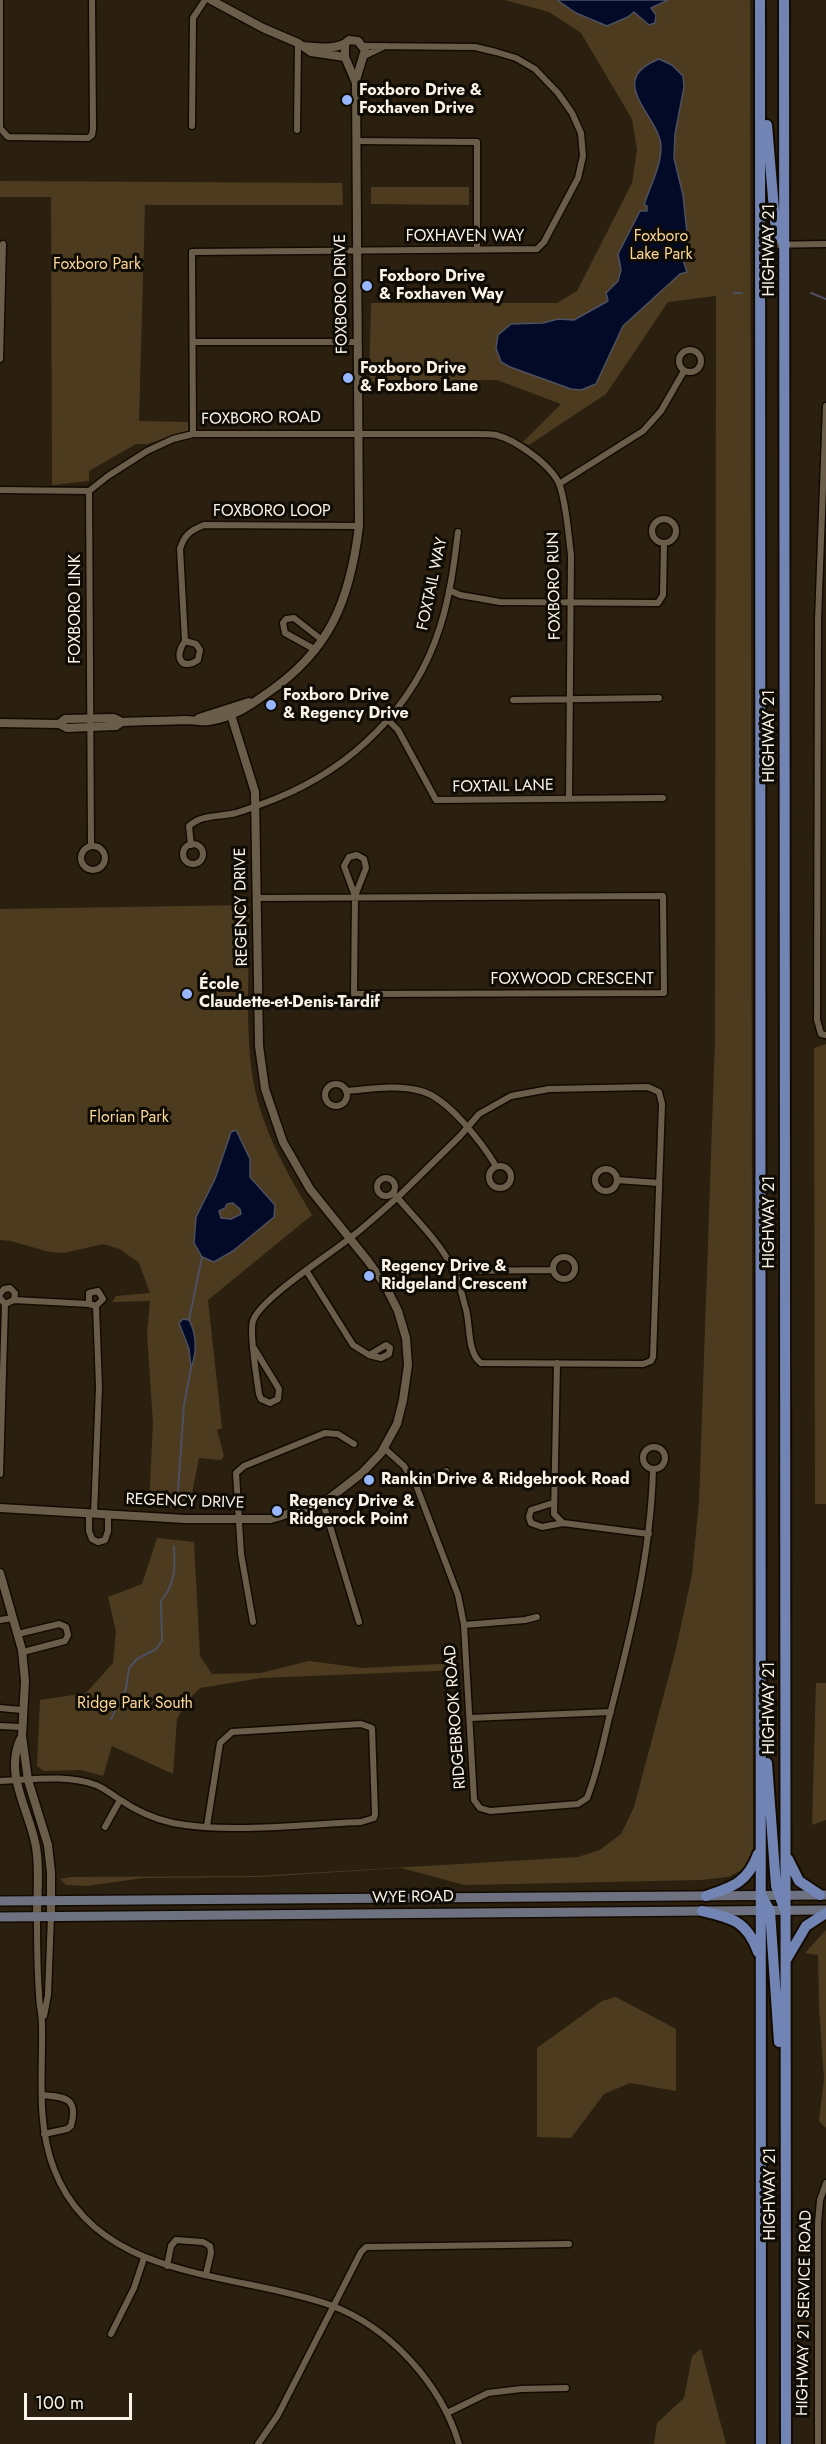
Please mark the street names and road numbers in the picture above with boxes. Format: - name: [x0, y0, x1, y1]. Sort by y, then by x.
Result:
- street label: HIGHWAY 21: [760, 204, 780, 296]
- street label: FOXHAVEN WAY: [406, 227, 524, 247]
- street label: FOXBORO DRIVE: [331, 234, 353, 354]
- street label: FOXBORO ROAD: [201, 408, 321, 430]
- street label: FOXBORO LOOP: [213, 502, 331, 522]
- street label: FOXBORO RUN: [544, 532, 566, 640]
- street label: FOXTAIL WAY: [414, 536, 452, 632]
- street label: FOXBORO LINK: [66, 554, 86, 664]
- street label: HIGHWAY 21: [760, 690, 780, 782]
- street label: FOXTAIL LANE: [452, 777, 554, 797]
- street label: REGENCY DRIVE: [231, 847, 253, 967]
- street label: FOXWOOD CRESCENT: [490, 970, 654, 990]
- street label: HIGHWAY 21: [760, 1176, 780, 1268]
- street label: REGENCY DRIVE: [125, 1490, 245, 1514]
- street label: RIDGEBROOK ROAD: [441, 1644, 471, 1790]
- street label: HIGHWAY 21: [760, 1662, 780, 1754]
- street label: WYE ROAD: [372, 1888, 454, 1908]
- street label: HIGHWAY 21: [761, 2148, 781, 2240]
- street label: HIGHWAY 21 SERVICE ROAD: [794, 2210, 816, 2416]

